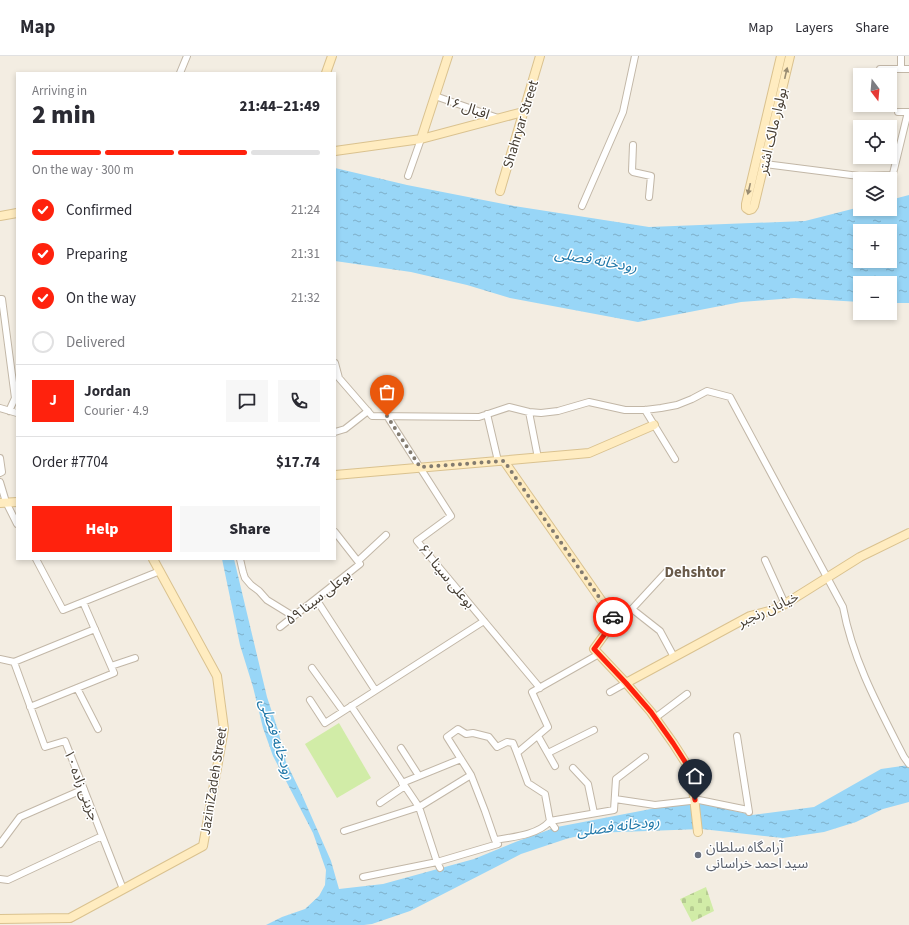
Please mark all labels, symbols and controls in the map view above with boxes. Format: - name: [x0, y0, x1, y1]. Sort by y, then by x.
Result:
- text: Map: [20, 14, 55, 41]
- text: Map: [748, 18, 773, 38]
- text: Layers: [795, 18, 833, 38]
- text: Share: [855, 18, 889, 38]
- one-way arrow: [784, 67, 790, 79]
- north arrow: [853, 68, 897, 112]
- map controls: [853, 68, 897, 320]
- street label: Shahryar Street: [498, 78, 544, 171]
- text: Arriving in: [32, 82, 87, 100]
- street label: بولوار مالک اشتر: [753, 86, 793, 178]
- street label: اقبال ۱۶: [441, 91, 492, 125]
- text: 2 min: [32, 96, 96, 133]
- text: 21:44–21:49: [239, 96, 320, 117]
- button: locate: [853, 120, 897, 164]
- text: On the way · 300 m: [32, 161, 134, 179]
- button: layers: [853, 172, 897, 216]
- one-way arrow: [746, 183, 752, 195]
- icon: check: [32, 199, 54, 221]
- text: Confirmed: [66, 200, 132, 221]
- text: 21:24: [291, 201, 320, 219]
- button: +: [853, 224, 897, 268]
- icon: check: [32, 243, 54, 265]
- water label: رودخانه فصلی: [553, 243, 639, 278]
- text: Preparing: [66, 244, 127, 265]
- text: 21:31: [291, 245, 320, 263]
- button: −: [853, 276, 897, 320]
- icon: check: [32, 287, 54, 309]
- text: On the way: [66, 288, 136, 309]
- text: 21:32: [291, 289, 320, 307]
- text: Delivered: [66, 332, 125, 353]
- pin: [370, 375, 404, 416]
- button: chat: [226, 380, 268, 422]
- button: phone: [278, 380, 320, 422]
- text: Jordan: [84, 381, 131, 402]
- icon: bag: [376, 381, 398, 403]
- text: J: [49, 390, 57, 411]
- text: Courier · 4.9: [84, 402, 149, 420]
- text: Order #7704: [32, 452, 108, 473]
- text: $17.74: [276, 452, 320, 473]
- button: Help: [32, 506, 172, 552]
- button: Share: [180, 506, 320, 552]
- street label: بوعلی سینا ۶۱: [413, 540, 479, 613]
- district label: Dehshtor: [665, 562, 725, 583]
- street label: بوعلی سینا ۵۹: [281, 566, 356, 630]
- street label: خیابان رنجبر: [734, 587, 802, 633]
- courier: [593, 597, 633, 637]
- icon: car: [602, 606, 624, 628]
- water label: رودخانه فصلی: [254, 696, 300, 783]
- street label: JaziniZadeh Street: [196, 726, 232, 836]
- street label: جزینی زاده ۱۰: [58, 747, 104, 824]
- pin: [678, 759, 712, 800]
- icon: home: [684, 765, 706, 787]
- water label: رودخانه فصلی: [575, 811, 661, 842]
- place label: آرامگاه سلطان سید احمد خراسانی: [706, 838, 808, 874]
- marker: آرامگاه سلطان سید احمد خراسانی: [693, 850, 703, 860]

